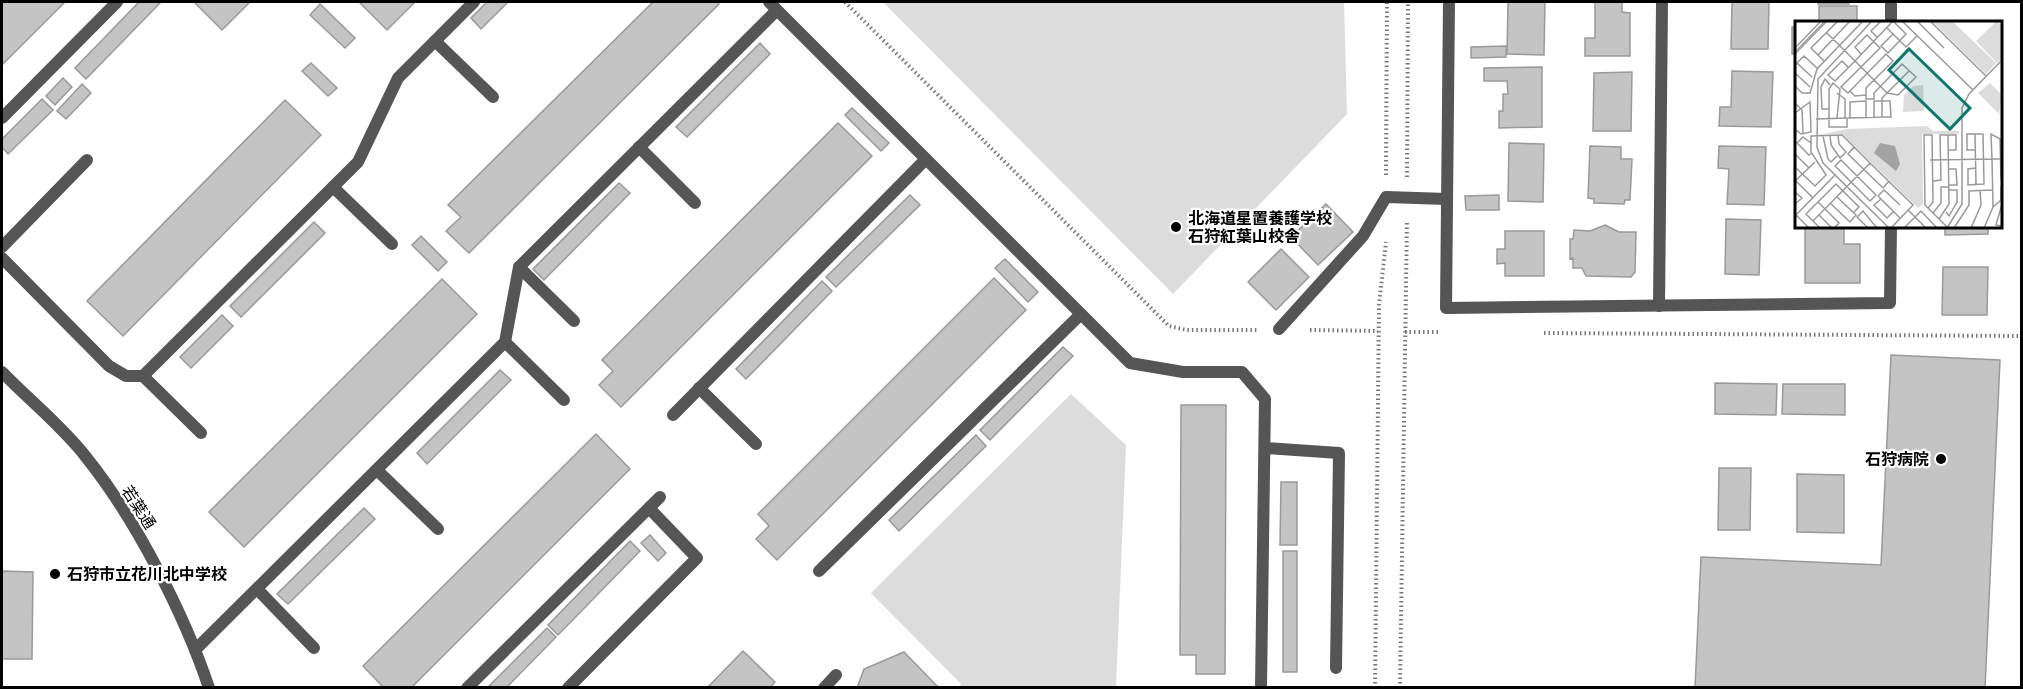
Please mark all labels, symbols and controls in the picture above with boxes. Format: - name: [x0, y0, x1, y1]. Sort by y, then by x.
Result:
- inset map: [1795, 21, 2002, 228]
- place label: 北海道星置養護学校 石狩紅葉山校舎: [1188, 209, 1332, 246]
- marker: 北海道星置養護学校 石狩紅葉山校舎: [1169, 220, 1183, 234]
- place label: 石狩病院: [1865, 450, 1929, 469]
- marker: 石狩病院: [1934, 452, 1948, 466]
- street label: 若葉通: [118, 482, 160, 533]
- place label: 石狩市立花川北中学校: [67, 565, 227, 584]
- marker: 石狩市立花川北中学校: [48, 567, 62, 581]

